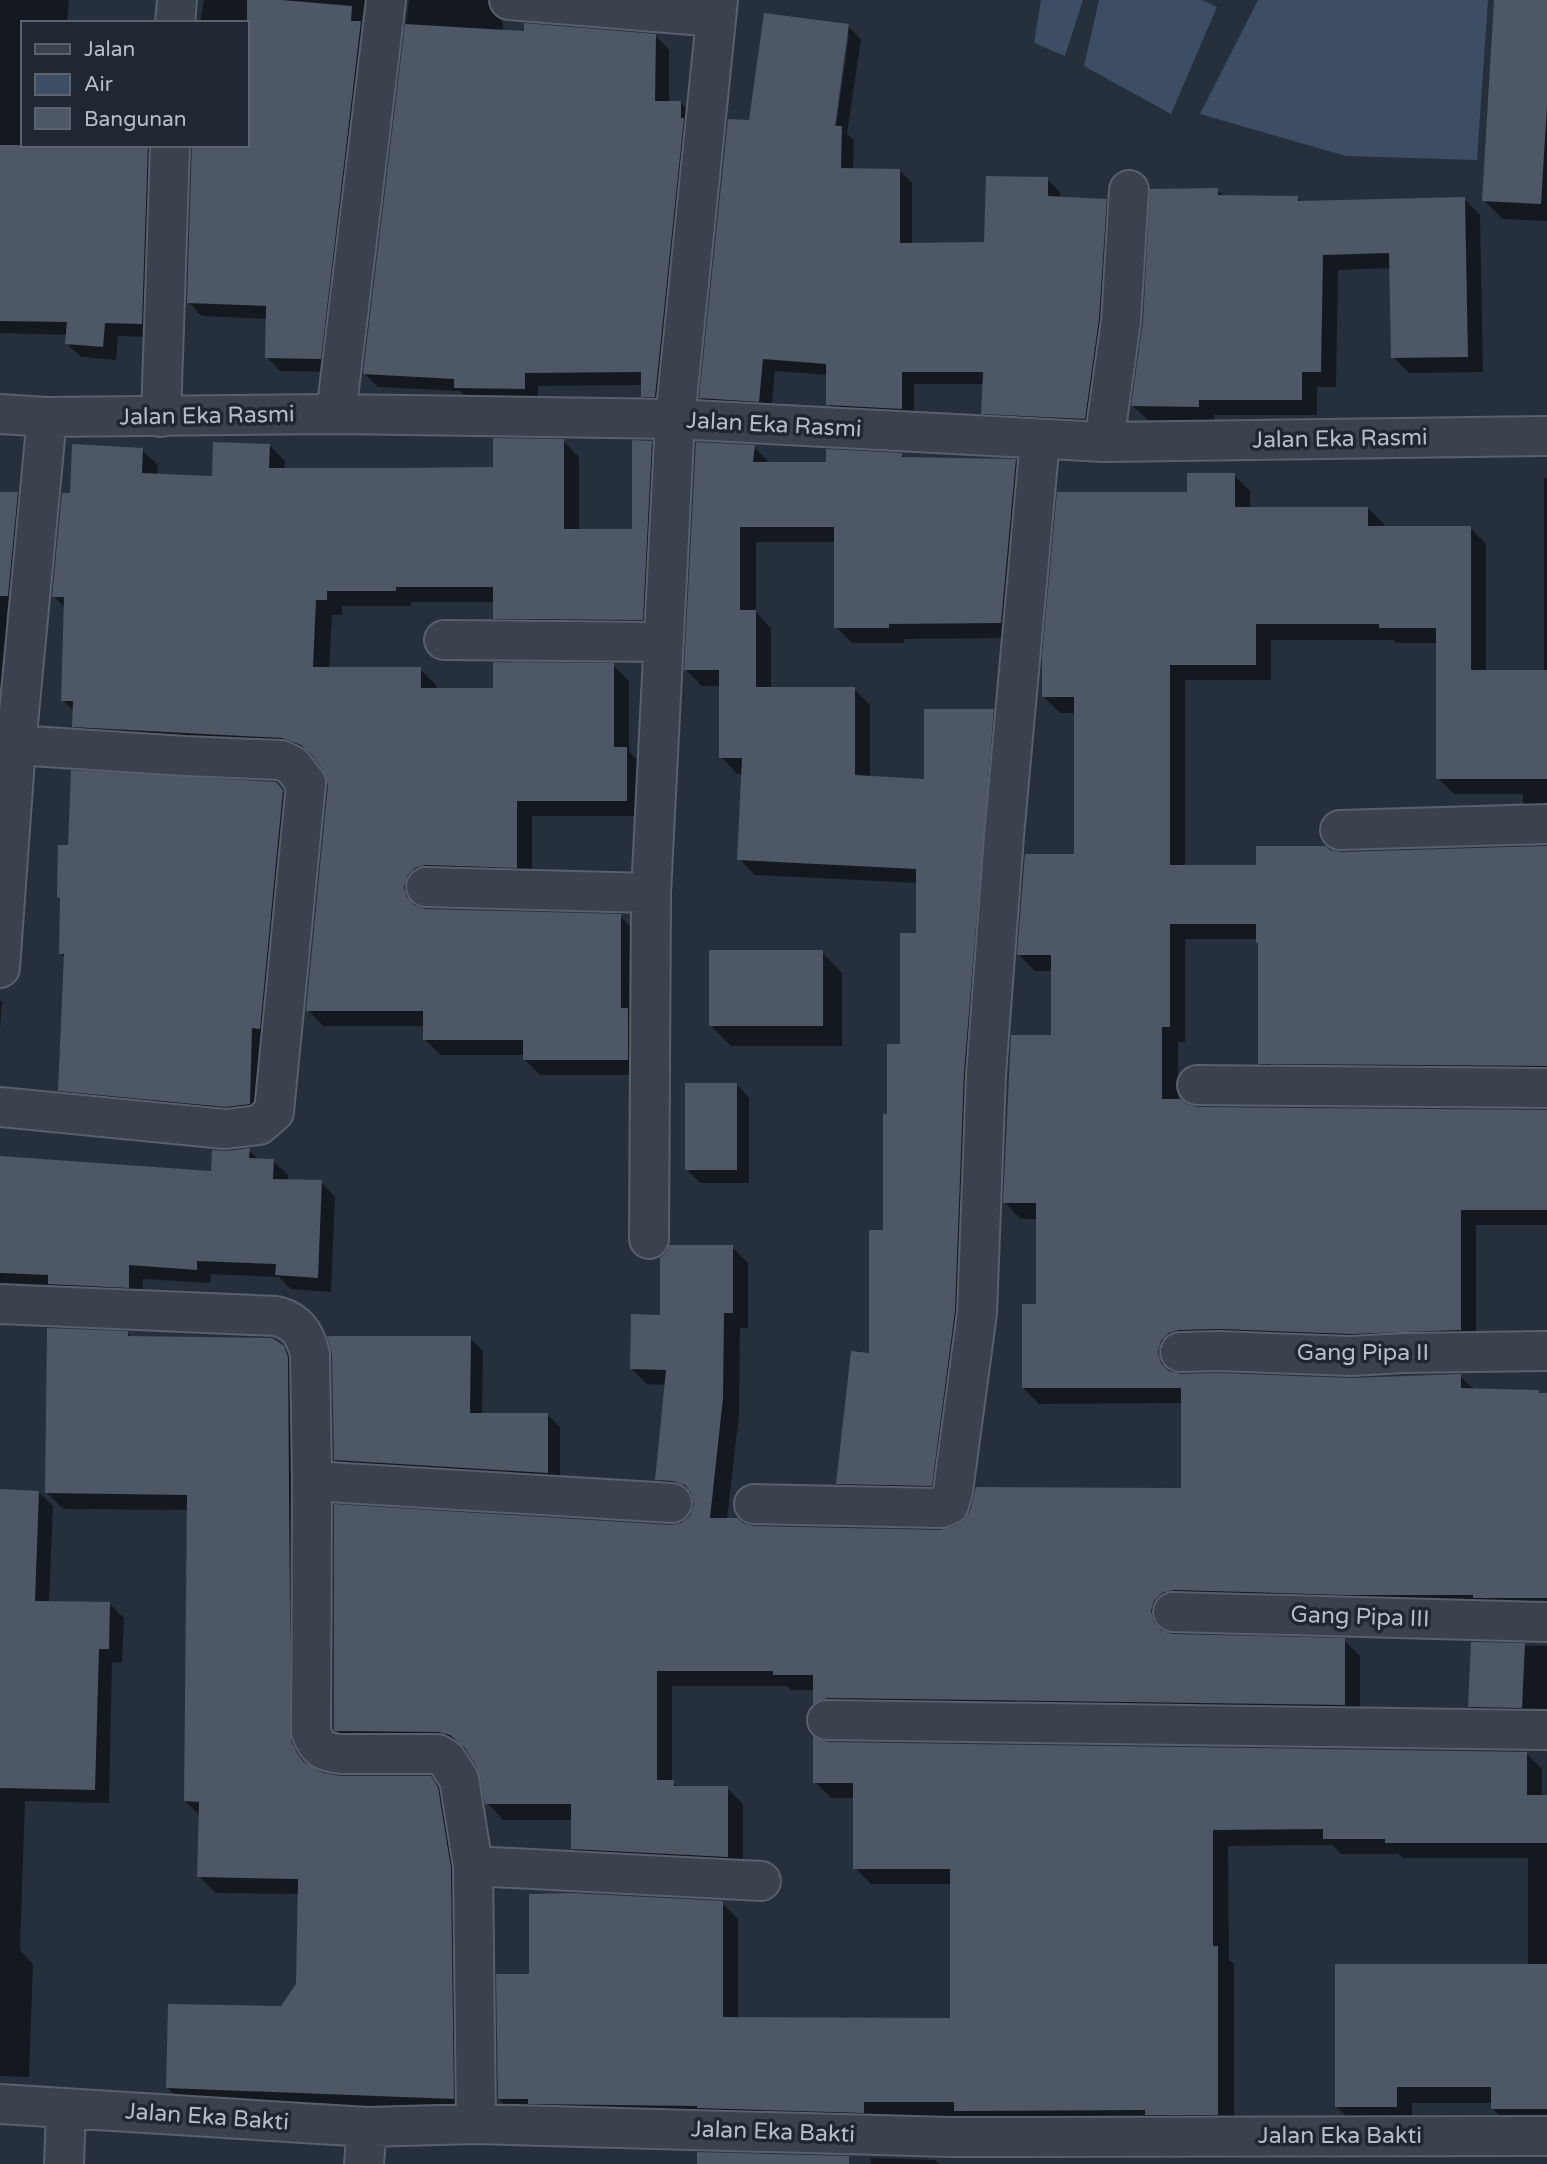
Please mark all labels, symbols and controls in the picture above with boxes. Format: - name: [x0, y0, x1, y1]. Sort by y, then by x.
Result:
- legend: [21, 21, 248, 147]
- text: Jalan: [84, 37, 135, 62]
- text: Air: [84, 72, 113, 97]
- text: Bangunan: [84, 107, 187, 132]
- street label: Jalan Eka Rasmi: [119, 400, 295, 432]
- street label: Jalan Eka Rasmi: [686, 406, 862, 444]
- street label: Jalan Eka Rasmi: [1252, 423, 1428, 455]
- street label: Gang Pipa II: [1297, 1339, 1429, 1367]
- street label: Gang Pipa III: [1290, 1601, 1430, 1633]
- street label: Jalan Eka Bakti: [124, 2097, 290, 2137]
- street label: Jalan Eka Bakti: [691, 2115, 855, 2149]
- street label: Jalan Eka Bakti: [1258, 2122, 1422, 2150]

